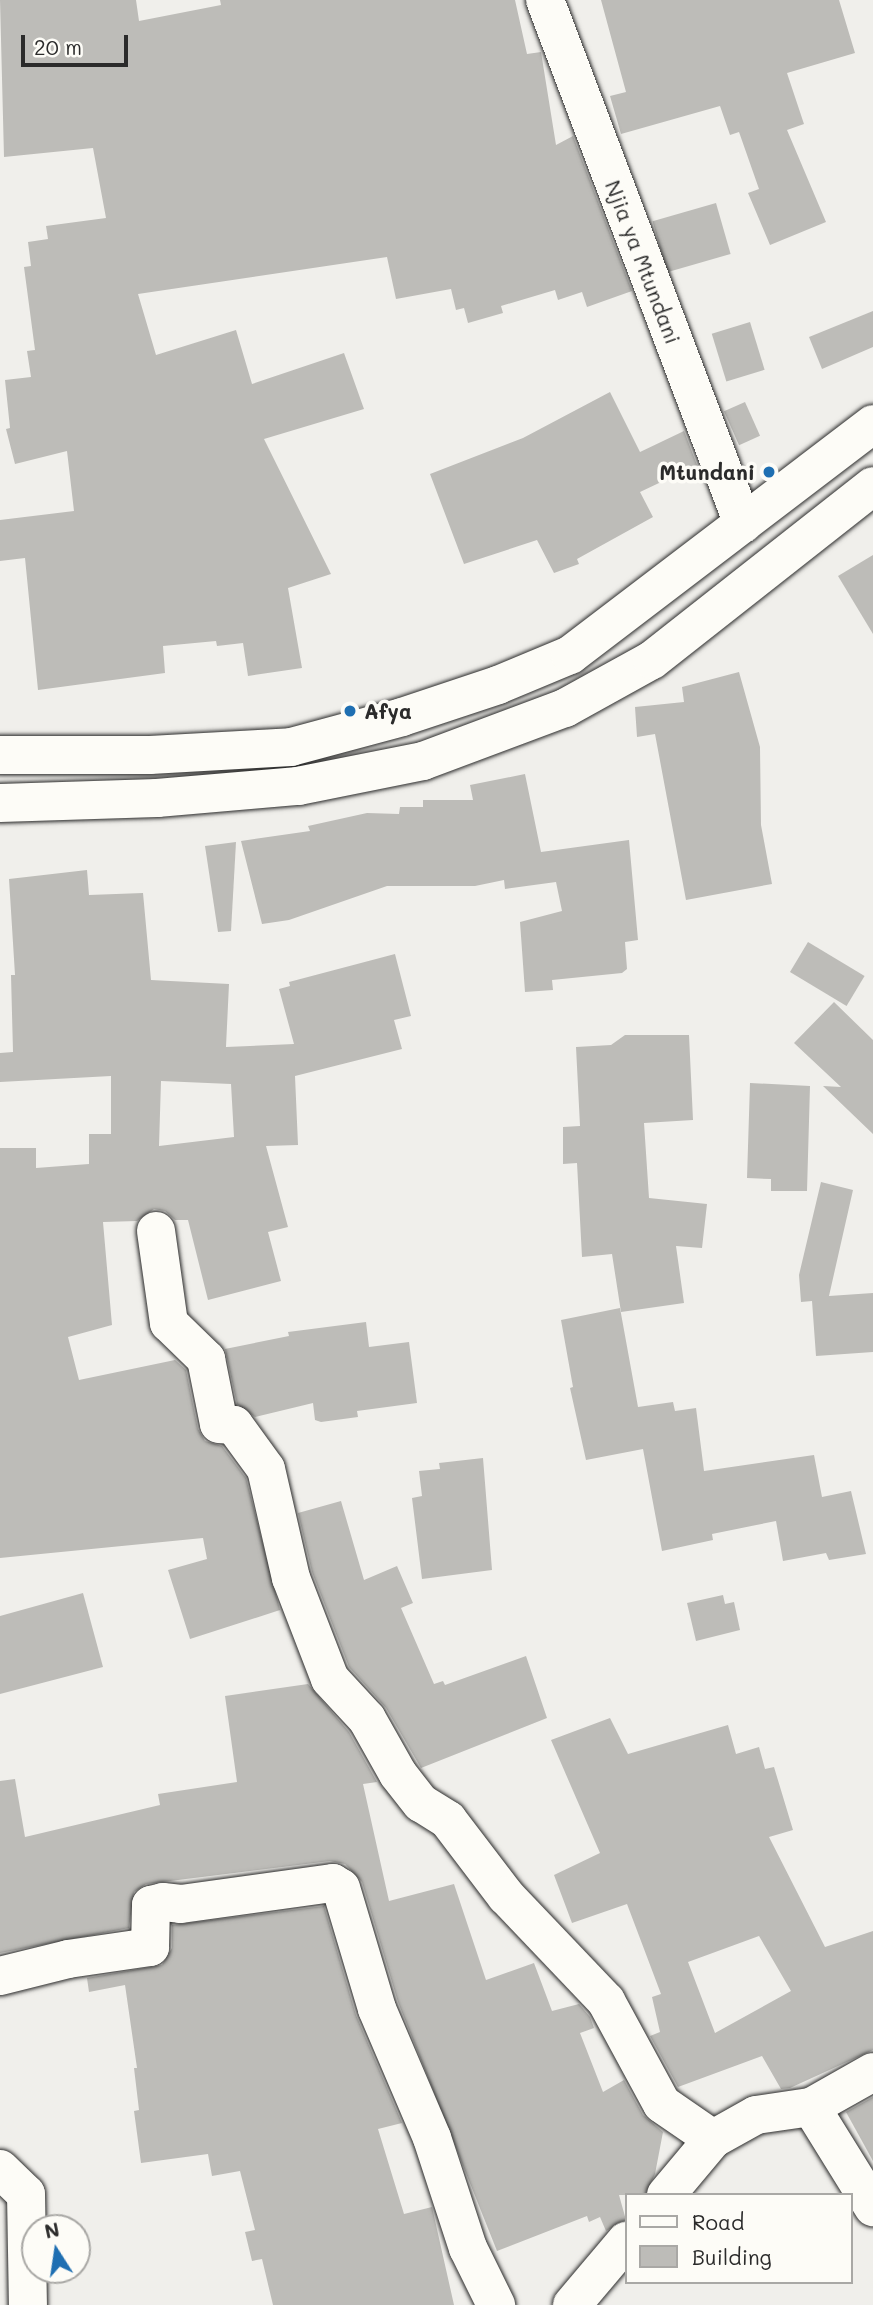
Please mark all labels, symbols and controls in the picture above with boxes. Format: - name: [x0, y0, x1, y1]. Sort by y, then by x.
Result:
- scale bar: [24, 21, 131, 65]
- text: 20 m: [34, 33, 82, 60]
- street label: Njia ya Mtundani: [600, 177, 686, 347]
- place label: Mtundani: [659, 459, 755, 485]
- marker: Mtundani: [761, 464, 777, 480]
- place label: Afya: [364, 698, 412, 724]
- marker: Afya: [342, 703, 358, 719]
- legend: [624, 2193, 852, 2284]
- text: Road: [692, 2208, 744, 2235]
- north arrow: [21, 2214, 91, 2284]
- text: N: [42, 2216, 62, 2244]
- text: Building: [692, 2243, 772, 2270]

